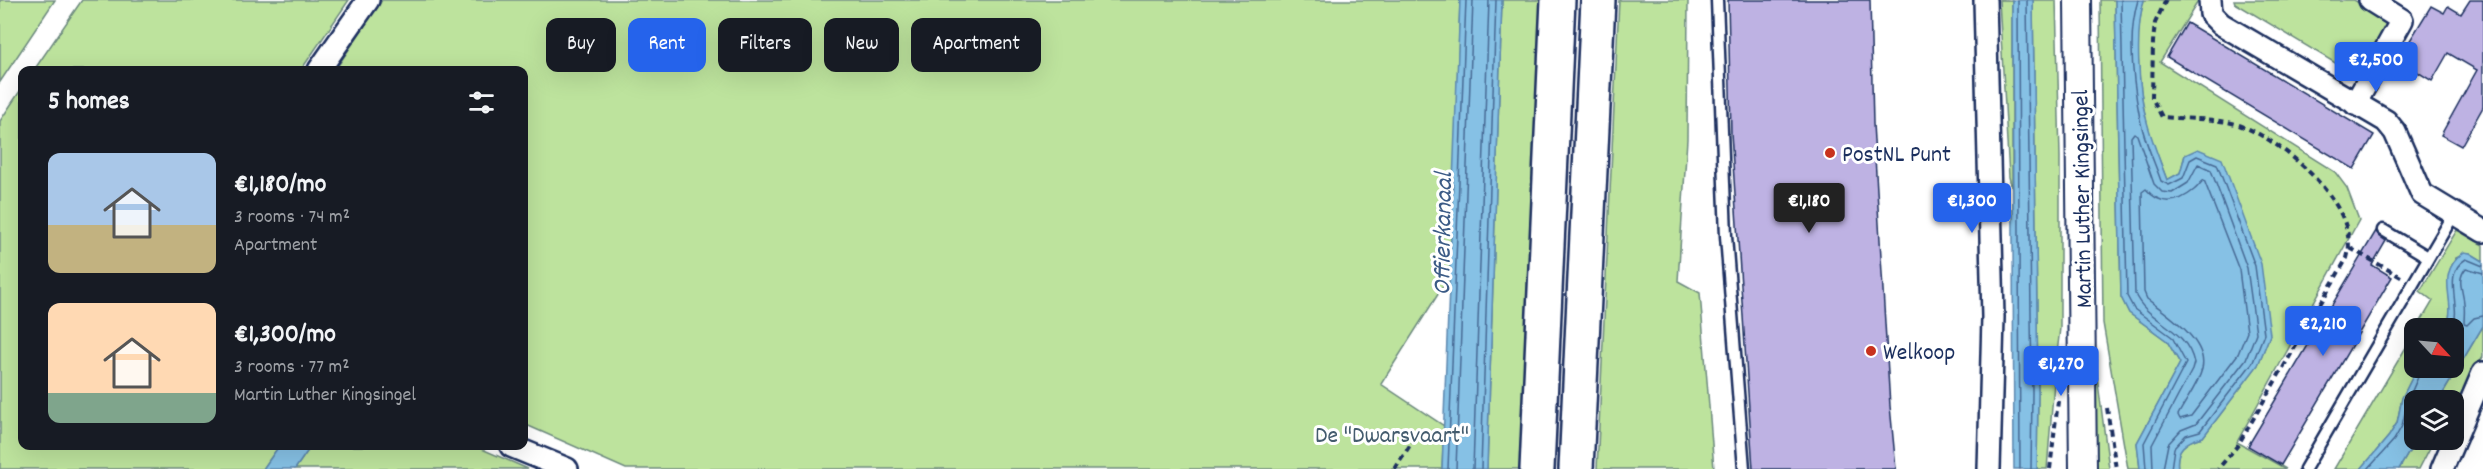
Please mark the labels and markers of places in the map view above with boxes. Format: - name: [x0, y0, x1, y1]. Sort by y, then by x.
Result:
- pin: €2,500: [2327, 42, 2425, 93]
- place label: PostNL Punt: [1842, 139, 1951, 173]
- marker: PostNL Punt: [1823, 146, 1837, 160]
- pin: €1,180: [1760, 183, 1858, 234]
- pin: €1,300: [1923, 183, 2021, 234]
- pin: €2,210: [2274, 306, 2372, 357]
- place label: Welkoop: [1883, 337, 1955, 371]
- marker: Welkoop: [1864, 344, 1878, 358]
- pin: €1,270: [2012, 346, 2110, 397]

